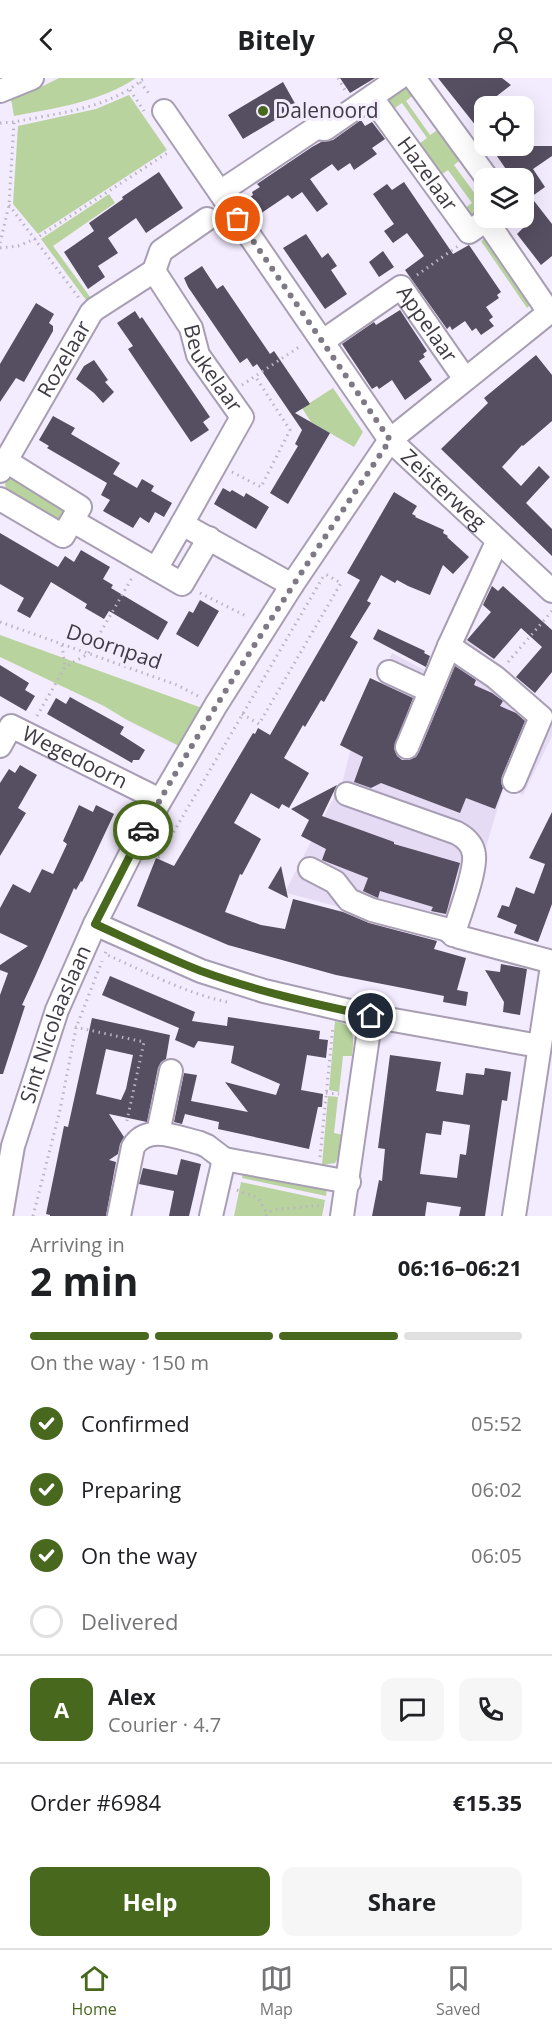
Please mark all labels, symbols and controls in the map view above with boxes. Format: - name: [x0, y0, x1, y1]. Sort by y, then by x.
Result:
- text: Bitely: [237, 21, 315, 58]
- icon: back: [30, 23, 63, 56]
- icon: person: [489, 23, 522, 56]
- place label: Dalenoord: [275, 96, 379, 124]
- map controls: [474, 96, 534, 228]
- button: locate: [474, 96, 534, 156]
- marker: Dalenoord: [256, 104, 270, 118]
- street label: Hazelaar: [391, 130, 465, 217]
- button: layers: [474, 168, 534, 228]
- pin: [212, 193, 263, 244]
- icon: bag: [221, 202, 254, 235]
- street label: Appelaar: [391, 279, 464, 368]
- street label: Rozelaar: [30, 315, 97, 402]
- street label: Beukelaar: [178, 321, 249, 418]
- street label: Zeisterweg: [395, 442, 492, 536]
- street label: Doornpad: [63, 617, 166, 675]
- street label: Wegedoorn: [18, 719, 132, 795]
- courier: [113, 800, 173, 860]
- icon: car: [127, 814, 160, 847]
- street label: Sint Nicolaaslaan: [13, 940, 97, 1107]
- pin: [345, 990, 396, 1041]
- icon: home: [354, 999, 387, 1032]
- text: Arriving in: [30, 1231, 125, 1258]
- text: 06:16–06:21: [398, 1252, 522, 1282]
- text: 2 min: [30, 1254, 138, 1307]
- text: On the way · 150 m: [30, 1349, 209, 1376]
- icon: check: [30, 1407, 63, 1440]
- text: Confirmed: [81, 1408, 190, 1438]
- text: 05:52: [471, 1410, 522, 1437]
- icon: check: [30, 1473, 63, 1506]
- text: Preparing: [81, 1474, 181, 1504]
- text: 06:02: [471, 1476, 522, 1503]
- icon: check: [30, 1539, 63, 1572]
- text: On the way: [81, 1540, 197, 1570]
- text: 06:05: [471, 1542, 522, 1569]
- text: Delivered: [81, 1606, 179, 1636]
- button: chat: [381, 1678, 444, 1741]
- button: phone: [459, 1678, 522, 1741]
- text: Alex: [108, 1681, 156, 1711]
- text: A: [54, 1694, 69, 1724]
- text: Courier · 4.7: [108, 1711, 221, 1738]
- text: Order #6984: [30, 1787, 161, 1817]
- text: €15.35: [453, 1787, 522, 1817]
- button: Help: [30, 1867, 270, 1936]
- button: Share: [282, 1867, 522, 1936]
- tab: Home: [72, 1962, 117, 2020]
- tab: Map: [260, 1962, 293, 2020]
- tab: Saved: [436, 1962, 480, 2020]

